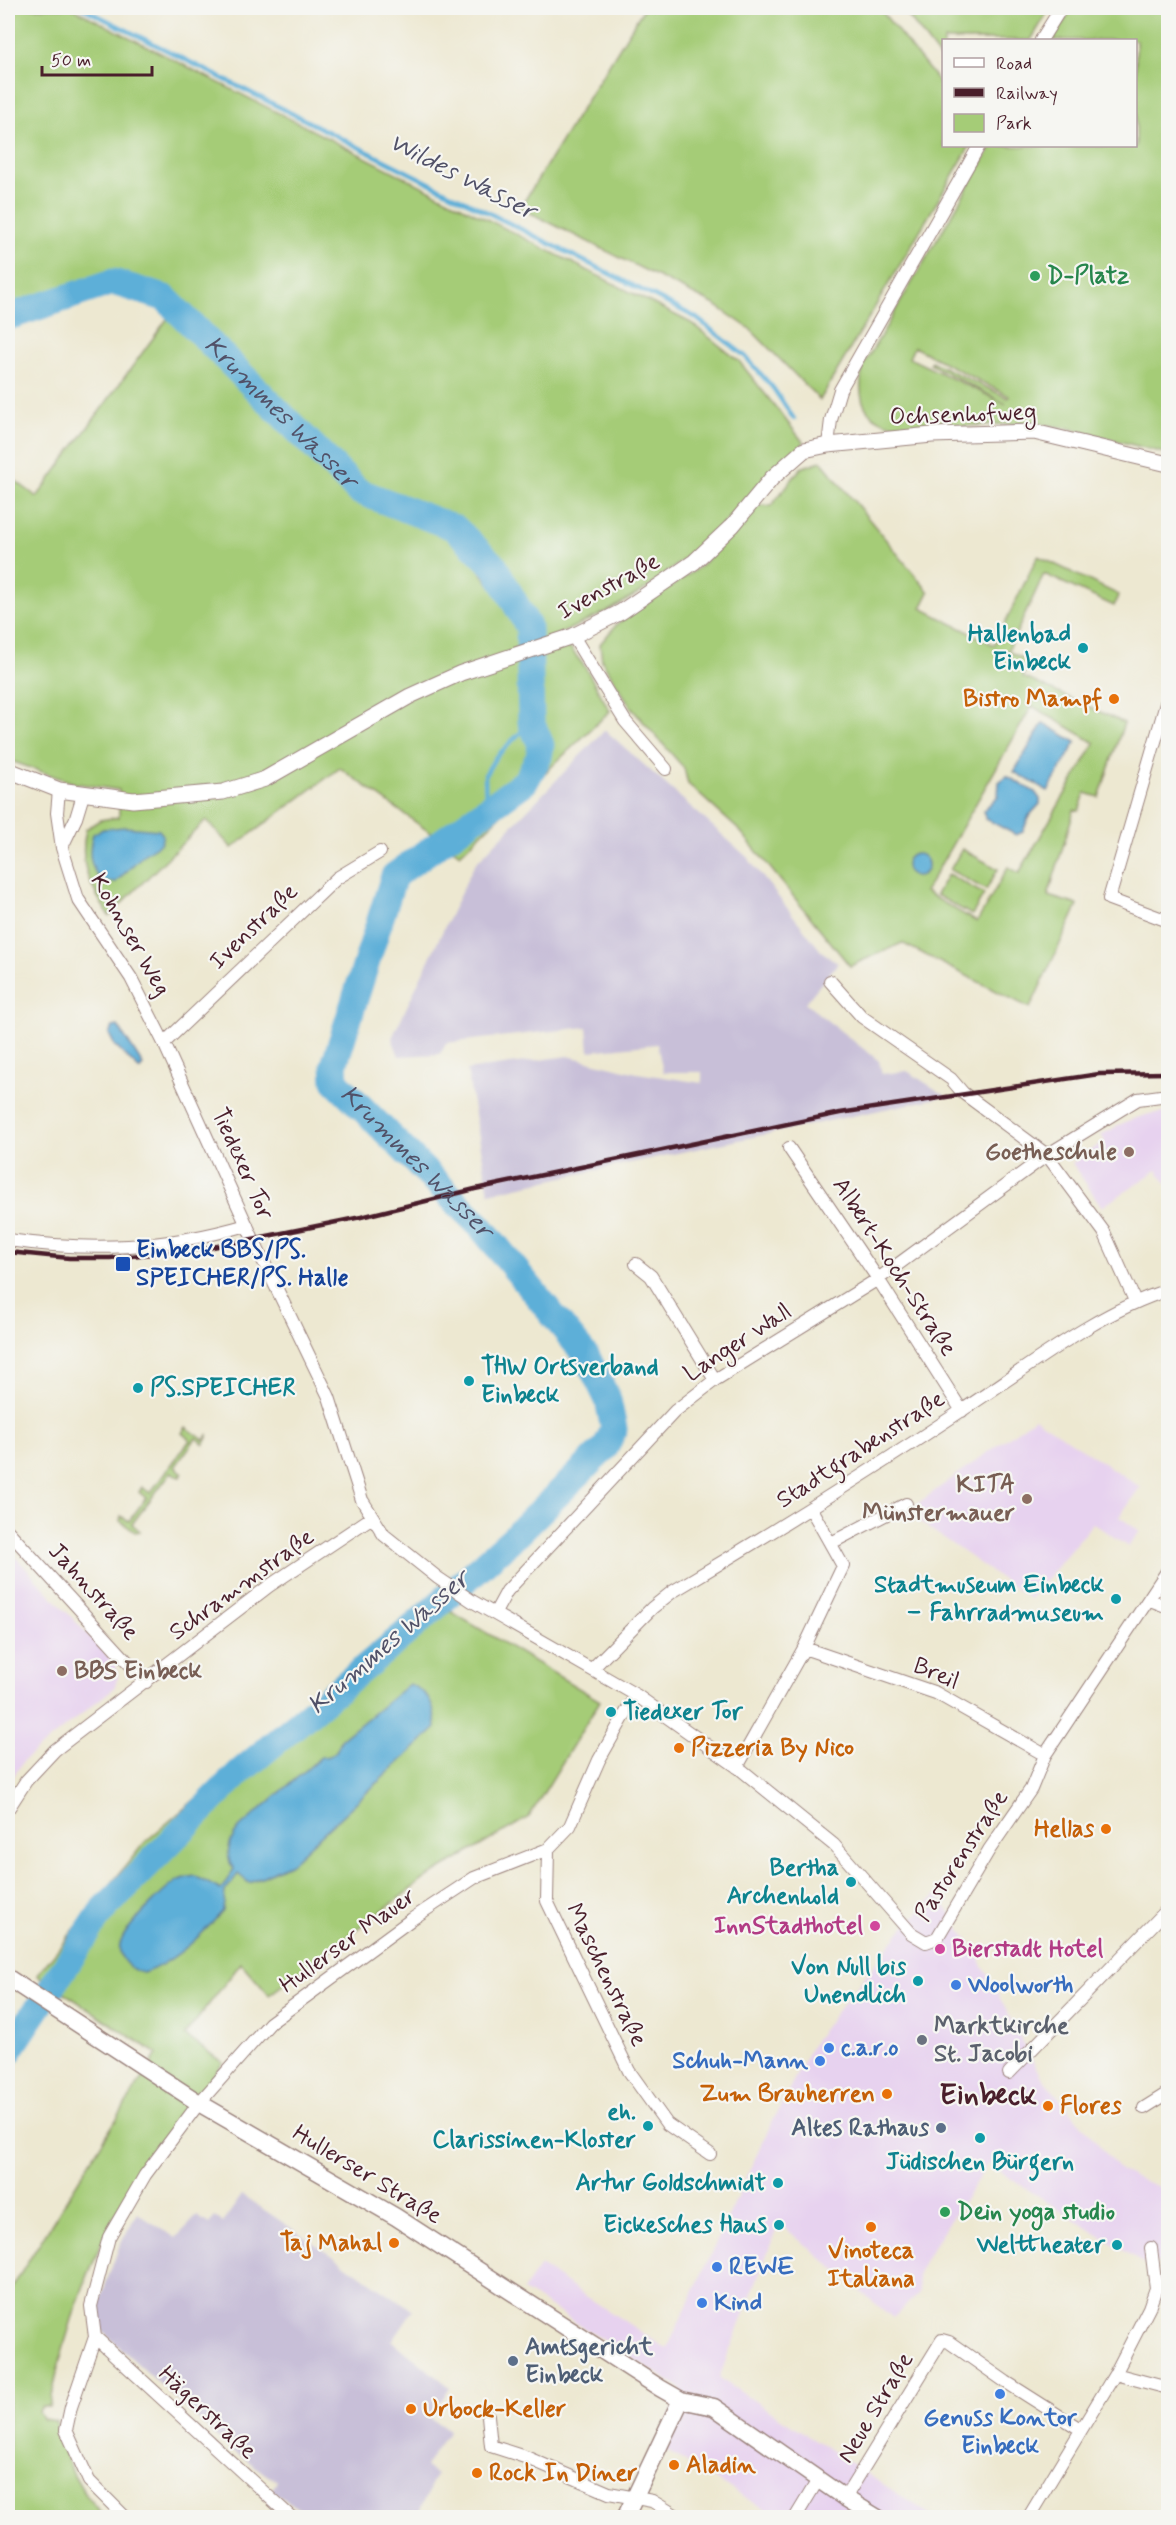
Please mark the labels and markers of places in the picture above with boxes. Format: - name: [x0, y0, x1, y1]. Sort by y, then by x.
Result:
- place label: D-Platz: [1047, 261, 1129, 292]
- marker: D-Platz: [1028, 269, 1042, 283]
- place label: Hallenbad Einbeck: [968, 619, 1071, 678]
- marker: Hallenbad Einbeck: [1076, 641, 1090, 655]
- place label: Bistro Mampf: [963, 684, 1103, 715]
- marker: Bistro Mampf: [1107, 692, 1121, 706]
- place label: Goetheschule: [985, 1137, 1117, 1168]
- marker: Goetheschule: [1122, 1145, 1136, 1159]
- place label: Einbeck BBS/PS. SPEICHER/PS. Halle: [136, 1235, 349, 1294]
- marker: Einbeck BBS/PS. SPEICHER/PS. Halle: [114, 1255, 132, 1273]
- place label: THW Ortsverband Einbeck: [481, 1352, 659, 1411]
- place label: PS.SPEICHER: [150, 1373, 296, 1404]
- marker: THW Ortsverband Einbeck: [462, 1374, 476, 1388]
- marker: PS.SPEICHER: [131, 1381, 145, 1395]
- place label: KITA Münstermauer: [862, 1470, 1015, 1529]
- marker: KITA Münstermauer: [1020, 1492, 1034, 1506]
- place label: Stadtmuseum Einbeck – Fahrradmuseum: [874, 1570, 1104, 1629]
- marker: Stadtmuseum Einbeck – Fahrradmuseum: [1109, 1592, 1123, 1606]
- place label: BBS Einbeck: [74, 1656, 202, 1687]
- marker: BBS Einbeck: [55, 1664, 69, 1678]
- place label: Tiedexer Tor: [623, 1697, 743, 1728]
- marker: Tiedexer Tor: [604, 1705, 618, 1719]
- place label: Pizzeria By Nico: [691, 1733, 854, 1764]
- marker: Pizzeria By Nico: [672, 1741, 686, 1755]
- place label: Hellas: [1034, 1814, 1094, 1845]
- marker: Hellas: [1099, 1822, 1113, 1836]
- place label: Bertha Archenhold: [727, 1853, 839, 1912]
- marker: Bertha Archenhold: [844, 1875, 858, 1889]
- place label: InnStadthotel: [714, 1911, 863, 1942]
- marker: InnStadthotel: [868, 1919, 882, 1933]
- place label: Bierstadt Hotel: [952, 1934, 1103, 1965]
- marker: Bierstadt Hotel: [933, 1942, 947, 1956]
- place label: Von Null bis Unendlich: [791, 1952, 906, 2011]
- place label: Woolworth: [967, 1970, 1074, 2001]
- marker: Von Null bis Unendlich: [911, 1974, 925, 1988]
- marker: Woolworth: [949, 1978, 963, 1992]
- place label: Marktkirche St. Jacobi: [934, 2011, 1069, 2070]
- place label: c.a.r.o: [841, 2033, 898, 2064]
- marker: Marktkirche St. Jacobi: [915, 2033, 929, 2047]
- marker: c.a.r.o: [822, 2041, 836, 2055]
- place label: Schuh-Mann: [672, 2046, 808, 2077]
- marker: Schuh-Mann: [813, 2054, 827, 2068]
- place label: Zum Brauherren: [700, 2079, 875, 2110]
- marker: Zum Brauherren: [880, 2087, 894, 2101]
- place label: Flores: [1060, 2091, 1122, 2122]
- place label: eh. Clarissinen-Kloster: [432, 2097, 636, 2156]
- marker: Flores: [1041, 2099, 1055, 2113]
- place label: Altes Rathaus: [791, 2113, 929, 2144]
- marker: eh. Clarissinen-Kloster: [641, 2119, 655, 2133]
- marker: Altes Rathaus: [934, 2121, 948, 2135]
- marker: Jüdischen Bürgern: [973, 2131, 987, 2145]
- place label: Jüdischen Bürgern: [886, 2147, 1074, 2181]
- place label: Artur Goldschmidt: [576, 2168, 767, 2199]
- marker: Artur Goldschmidt: [771, 2176, 785, 2190]
- place label: Dein yoga studio: [957, 2197, 1115, 2231]
- marker: Dein yoga studio: [938, 2205, 952, 2219]
- place label: Eickesches Haus: [603, 2210, 768, 2241]
- marker: Eickesches Haus: [772, 2218, 786, 2232]
- marker: Vinoteca Italiana: [864, 2220, 878, 2234]
- place label: Taj Mahal: [280, 2228, 382, 2259]
- place label: Welttheater: [976, 2230, 1106, 2261]
- marker: Taj Mahal: [387, 2236, 401, 2250]
- place label: Vinoteca Italiana: [827, 2236, 915, 2295]
- marker: Welttheater: [1110, 2238, 1124, 2252]
- place label: REWE: [729, 2252, 794, 2283]
- marker: REWE: [710, 2260, 724, 2274]
- place label: Kind: [714, 2288, 762, 2319]
- marker: Kind: [695, 2296, 709, 2310]
- place label: Amtsgericht Einbeck: [525, 2332, 654, 2391]
- marker: Amtsgericht Einbeck: [506, 2354, 520, 2368]
- marker: Genuss Kontor Einbeck: [993, 2387, 1007, 2401]
- place label: Urbock-Keller: [423, 2394, 566, 2425]
- marker: Urbock-Keller: [404, 2402, 418, 2416]
- place label: Genuss Kontor Einbeck: [923, 2403, 1078, 2462]
- place label: Aladin: [686, 2450, 756, 2481]
- place label: Rock In Diner: [489, 2458, 637, 2489]
- marker: Aladin: [667, 2458, 681, 2472]
- marker: Rock In Diner: [470, 2466, 484, 2480]

